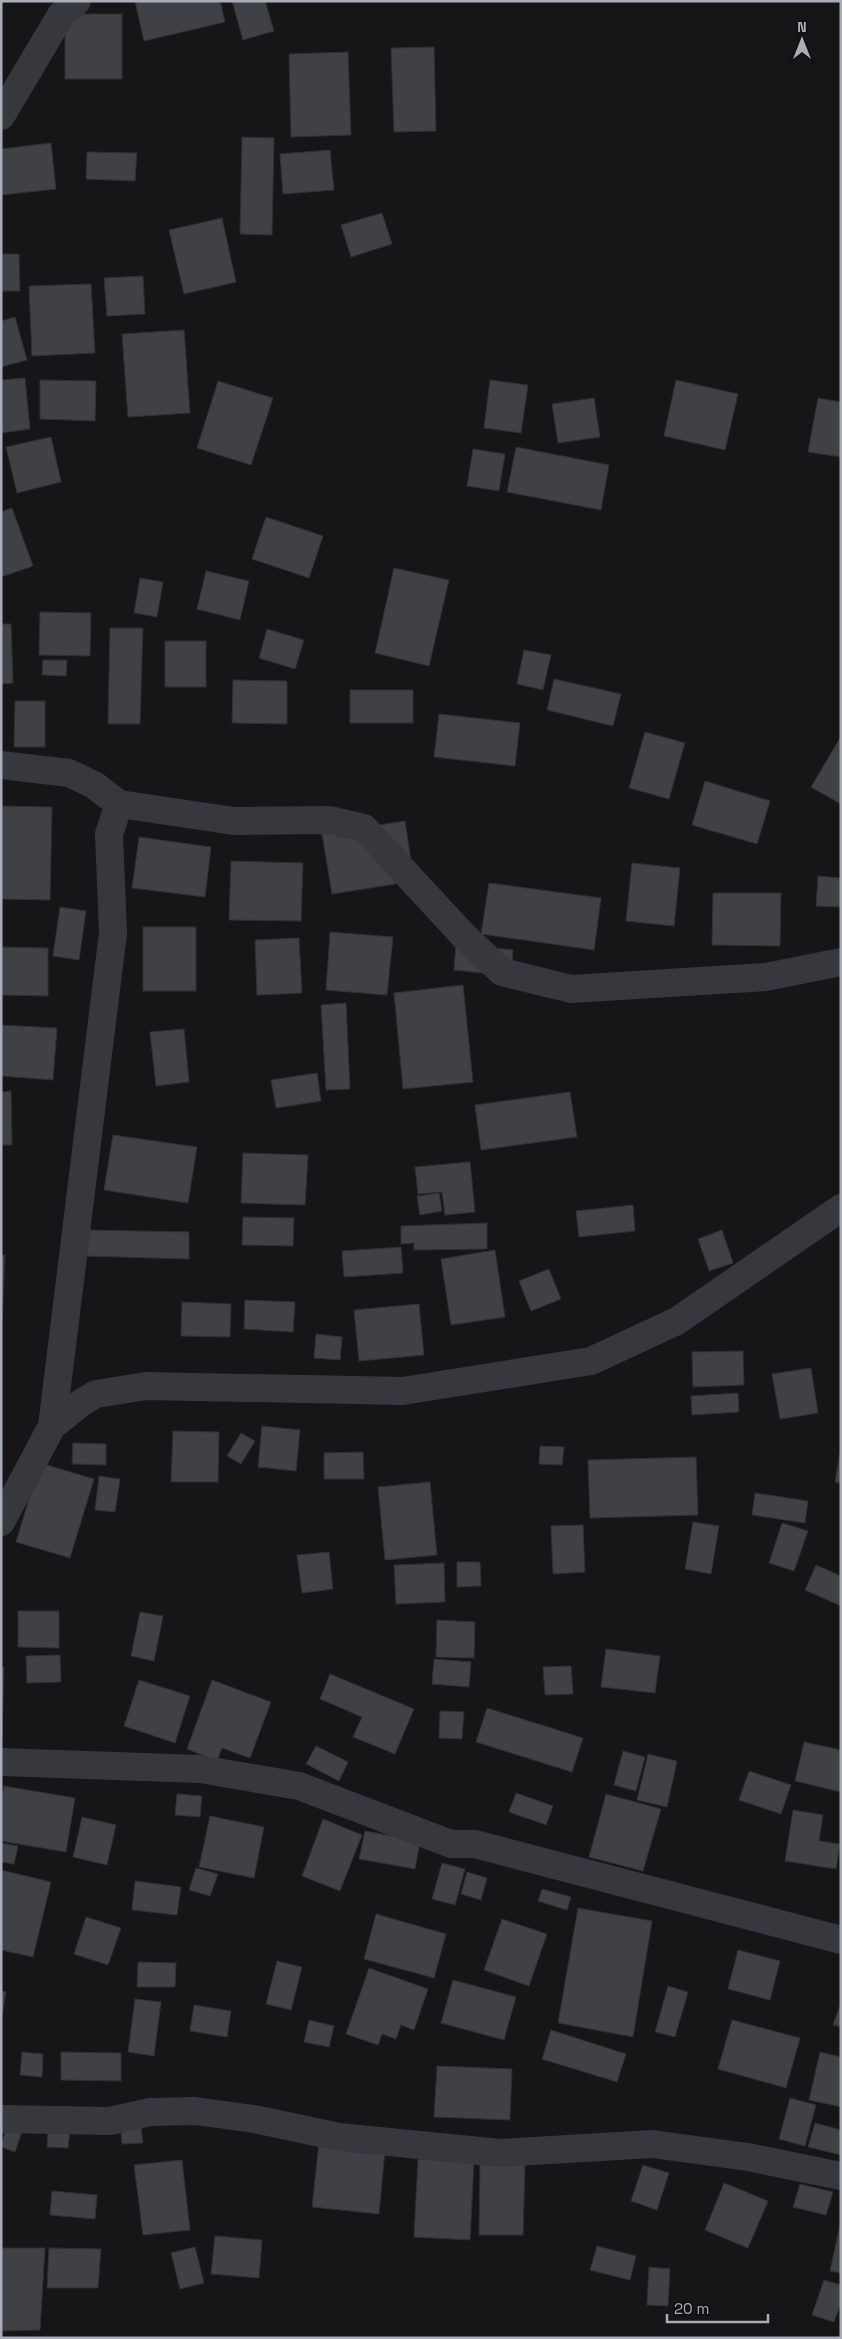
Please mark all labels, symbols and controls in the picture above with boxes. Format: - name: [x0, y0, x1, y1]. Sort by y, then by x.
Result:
- north arrow: [777, 15, 827, 65]
- text: N: [797, 18, 807, 36]
- scale bar: [667, 2292, 768, 2324]
- text: 20 m: [674, 2299, 709, 2318]

